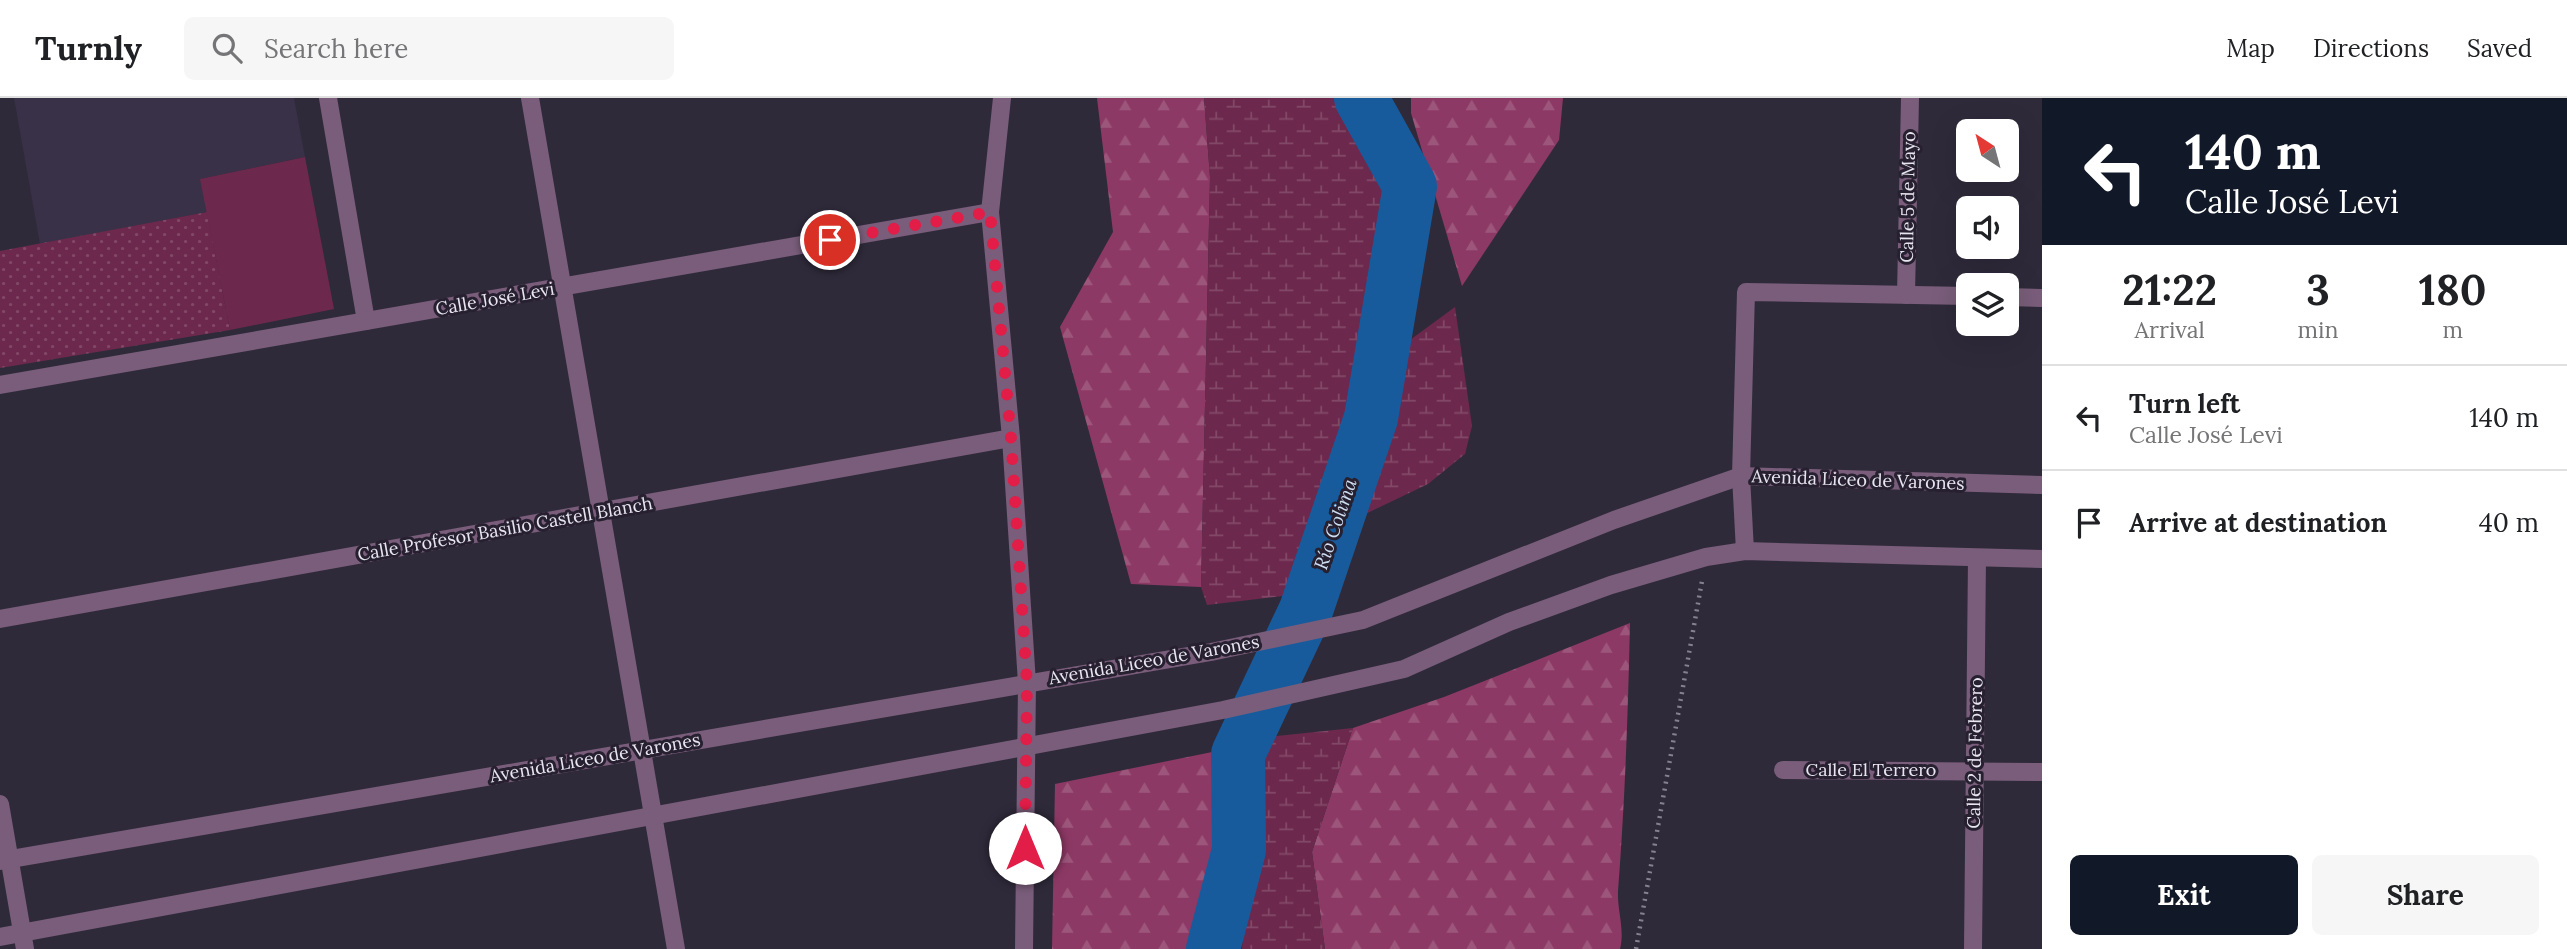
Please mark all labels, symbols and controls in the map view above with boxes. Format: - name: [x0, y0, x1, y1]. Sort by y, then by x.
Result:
- search box: [184, 17, 674, 80]
- text: Turnly: [35, 27, 142, 69]
- icon: search: [208, 29, 246, 67]
- text: Search here: [264, 32, 408, 65]
- text: Map: [2226, 33, 2275, 64]
- text: Directions: [2313, 33, 2429, 64]
- text: Saved: [2467, 33, 2532, 64]
- north arrow: [1956, 119, 2020, 182]
- map controls: [1956, 119, 2019, 336]
- text: 140 m: [2185, 120, 2321, 182]
- icon: left: [2070, 126, 2161, 217]
- street label: Calle 5 de Mayo: [1895, 131, 1920, 263]
- text: Calle José Levi: [2185, 181, 2399, 222]
- button: sound: [1956, 196, 2019, 259]
- pin: [800, 210, 860, 270]
- icon: arrive: [811, 221, 849, 259]
- text: 21:22: [2122, 263, 2217, 317]
- text: 3: [2306, 263, 2330, 317]
- text: 180: [2419, 263, 2487, 317]
- button: layers: [1956, 273, 2019, 336]
- street label: Calle José Levi: [434, 277, 556, 320]
- text: Arrival: [2135, 315, 2205, 344]
- text: min: [2297, 315, 2338, 344]
- text: m: [2442, 315, 2463, 344]
- text: Turn left: [2129, 387, 2240, 420]
- icon: left: [2070, 399, 2108, 437]
- text: 140 m: [2469, 401, 2539, 434]
- text: Calle José Levi: [2129, 420, 2283, 449]
- street label: Avenida Liceo de Varones: [1750, 464, 1965, 495]
- water label: Río Colima: [1308, 475, 1362, 573]
- street label: Calle Profesor Basilio Castell Blanch: [356, 491, 655, 566]
- icon: arrive: [2070, 504, 2108, 542]
- text: Arrive at destination: [2129, 506, 2387, 539]
- text: 40 m: [2479, 506, 2539, 539]
- street label: Avenida Liceo de Varones: [1046, 630, 1261, 690]
- street label: Calle 2 de Febrero: [1962, 677, 1987, 829]
- street label: Avenida Liceo de Varones: [487, 728, 702, 788]
- street label: Calle El Terrero: [1806, 758, 1936, 781]
- position arrow: [988, 811, 1062, 885]
- button: Exit: [2070, 855, 2298, 935]
- button: Share: [2312, 855, 2539, 935]

